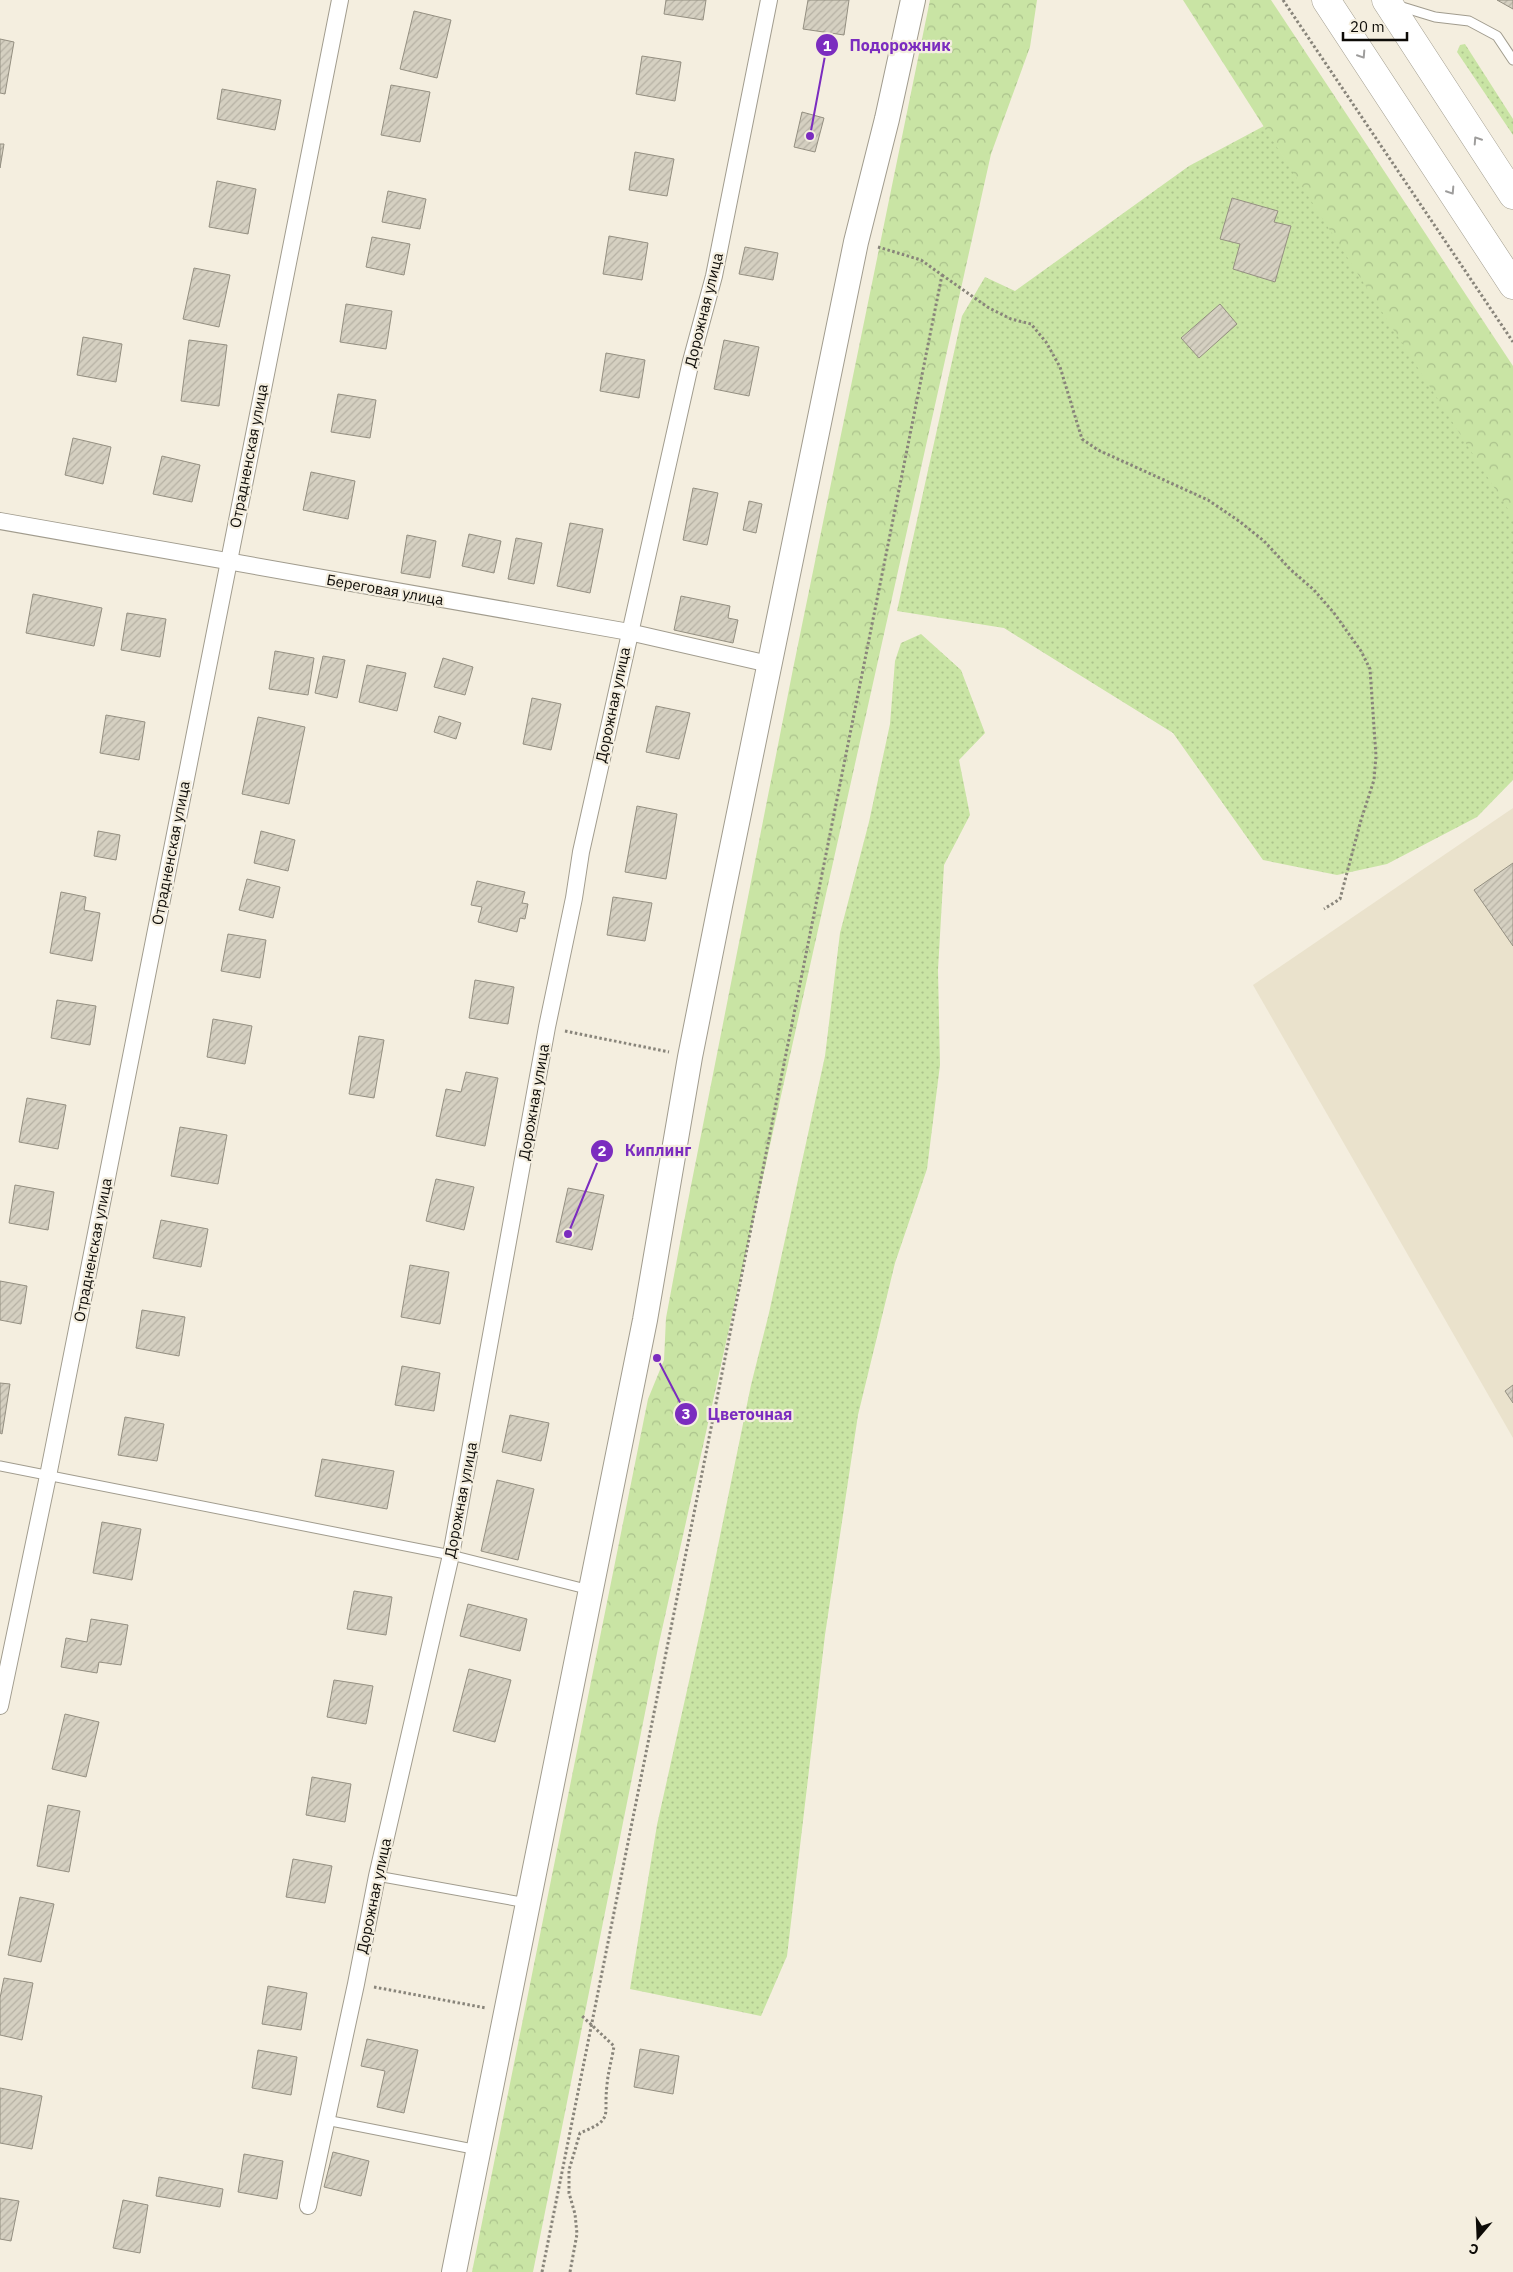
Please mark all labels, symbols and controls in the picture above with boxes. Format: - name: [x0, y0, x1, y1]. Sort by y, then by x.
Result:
- scale bar: [1343, 10, 1407, 42]
- text: 20 m: [1350, 17, 1385, 36]
- callout: Подорожник: [815, 30, 961, 61]
- text: Подорожник: [849, 35, 951, 55]
- text: 1: [822, 36, 832, 55]
- one-way arrow: [1356, 50, 1365, 59]
- one-way arrow: [1474, 136, 1483, 146]
- one-way arrow: [1445, 186, 1454, 195]
- street label: Дорожная улица: [680, 251, 727, 369]
- street label: Отрадненская улица: [225, 382, 272, 530]
- street label: Береговая улица: [325, 570, 445, 609]
- street label: Дорожная улица: [591, 645, 634, 764]
- street label: Отрадненская улица: [147, 779, 194, 927]
- street label: Дорожная улица: [514, 1042, 553, 1161]
- callout: Киплинг: [589, 1135, 701, 1166]
- text: Киплинг: [625, 1140, 691, 1160]
- text: 2: [597, 1141, 607, 1160]
- street label: Отрадненская улица: [69, 1176, 116, 1324]
- callout: Цветочная: [673, 1399, 803, 1430]
- text: 3: [681, 1404, 691, 1423]
- text: Цветочная: [708, 1404, 792, 1424]
- street label: Дорожная улица: [440, 1440, 481, 1559]
- street label: Дорожная улица: [352, 1836, 395, 1955]
- north arrow: [1453, 2212, 1503, 2262]
- text: С: [1467, 2239, 1481, 2259]

